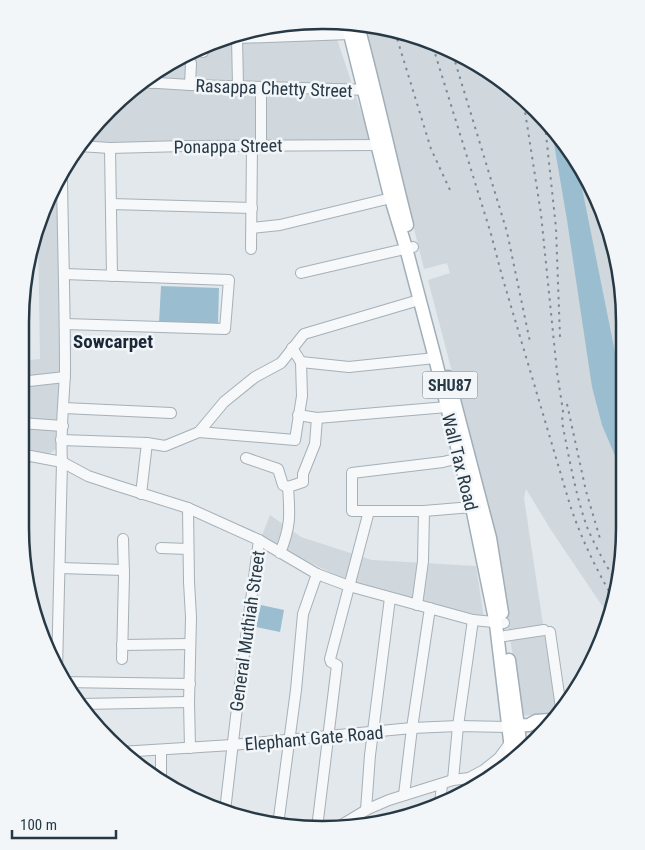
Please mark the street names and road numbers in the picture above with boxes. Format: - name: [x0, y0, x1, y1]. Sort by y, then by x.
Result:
- street label: Rasappa Chetty Street: [195, 75, 353, 101]
- street label: Ponappa Street: [173, 135, 283, 157]
- road number: SHU87: [422, 372, 478, 398]
- street label: Wall Tax Road: [438, 411, 482, 513]
- street label: General Muthiah Street: [225, 549, 269, 713]
- street label: Elephant Gate Road: [244, 721, 384, 755]

